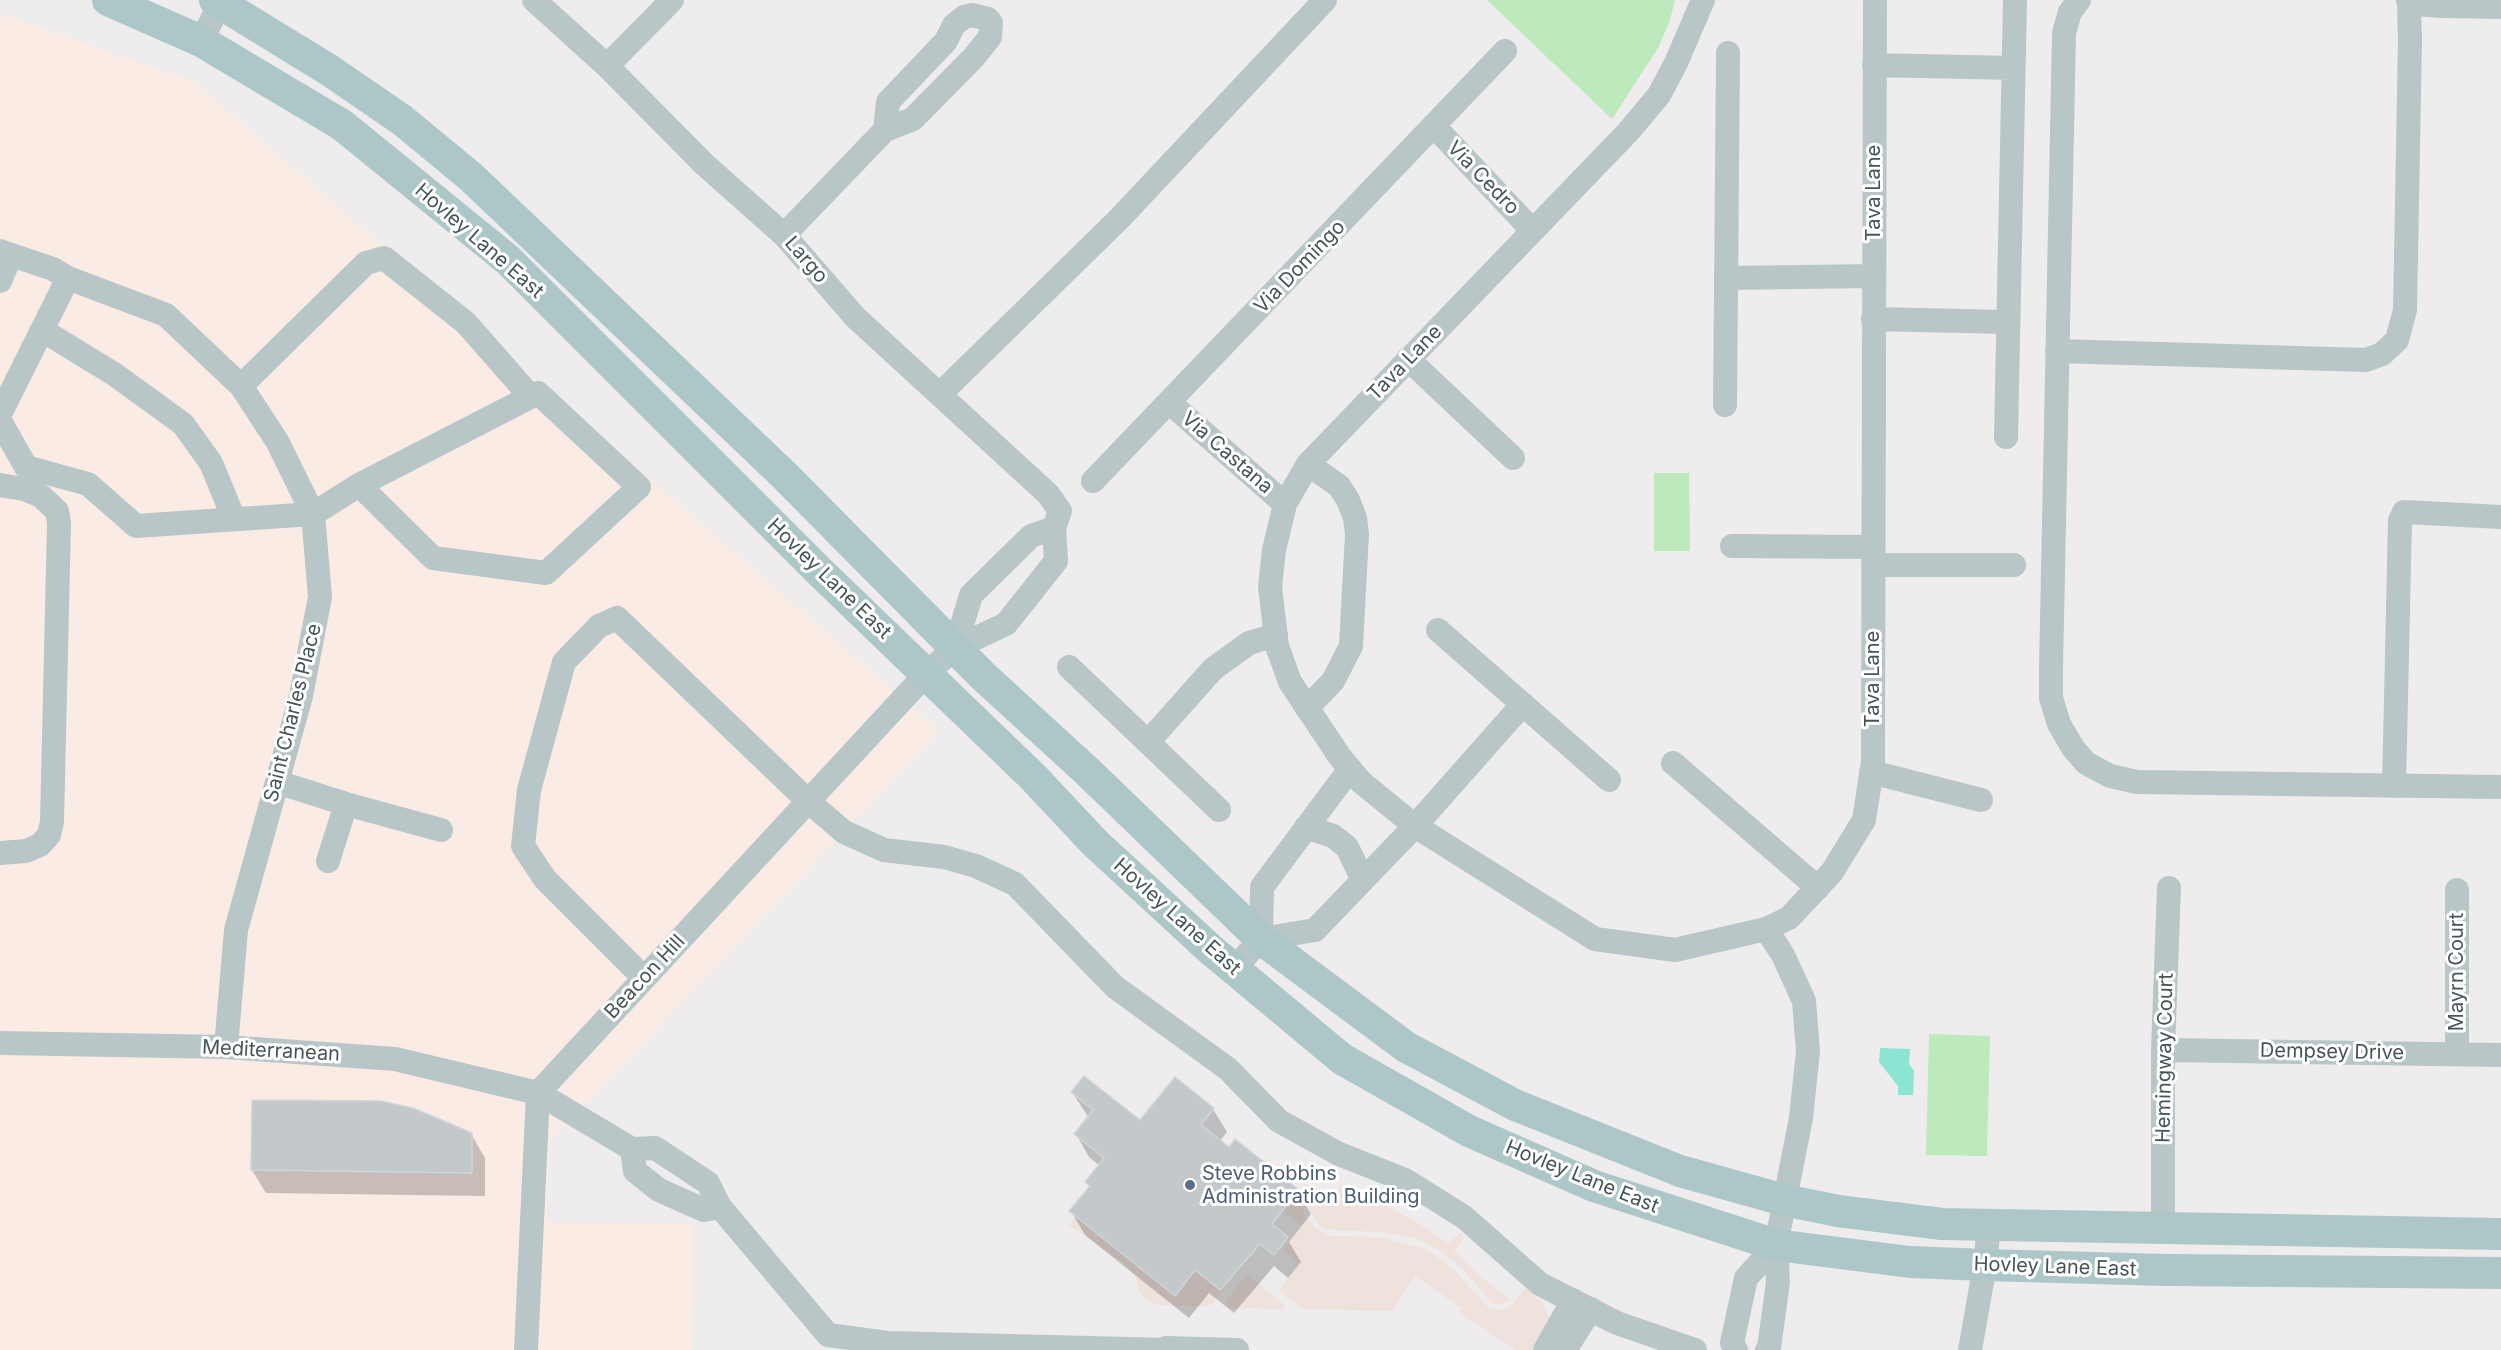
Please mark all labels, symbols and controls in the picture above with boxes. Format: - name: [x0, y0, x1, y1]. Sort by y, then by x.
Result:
- street label: Via Cedro: [1442, 136, 1524, 220]
- street label: Tava Lane: [1862, 145, 1886, 241]
- street label: Hovley Lane East: [410, 179, 548, 303]
- street label: Via Domingo: [1250, 215, 1350, 319]
- street label: Largo: [779, 232, 833, 288]
- street label: Tava Lane: [1363, 320, 1447, 406]
- street label: Via Castana: [1177, 407, 1277, 499]
- street label: Hovley Lane East: [762, 514, 896, 644]
- street label: Saint Charles Place: [259, 621, 327, 805]
- street label: Tava Lane: [1861, 631, 1885, 727]
- street label: Hovley Lane East: [1108, 854, 1246, 980]
- street label: Mayrn Court: [2445, 913, 2469, 1031]
- street label: Beacon Hill: [600, 930, 690, 1024]
- street label: Hemingway Court: [2152, 973, 2178, 1143]
- street label: Mediterranean: [201, 1035, 341, 1067]
- street label: Dempsey Drive: [2260, 1039, 2404, 1065]
- street label: Hovley Lane East: [1502, 1135, 1662, 1219]
- place label: Steve Robbins Administration Building: [1202, 1162, 1420, 1209]
- marker: Steve Robbins Administration Building: [1183, 1178, 1197, 1192]
- street label: Hovley Lane East: [1973, 1252, 2137, 1282]

